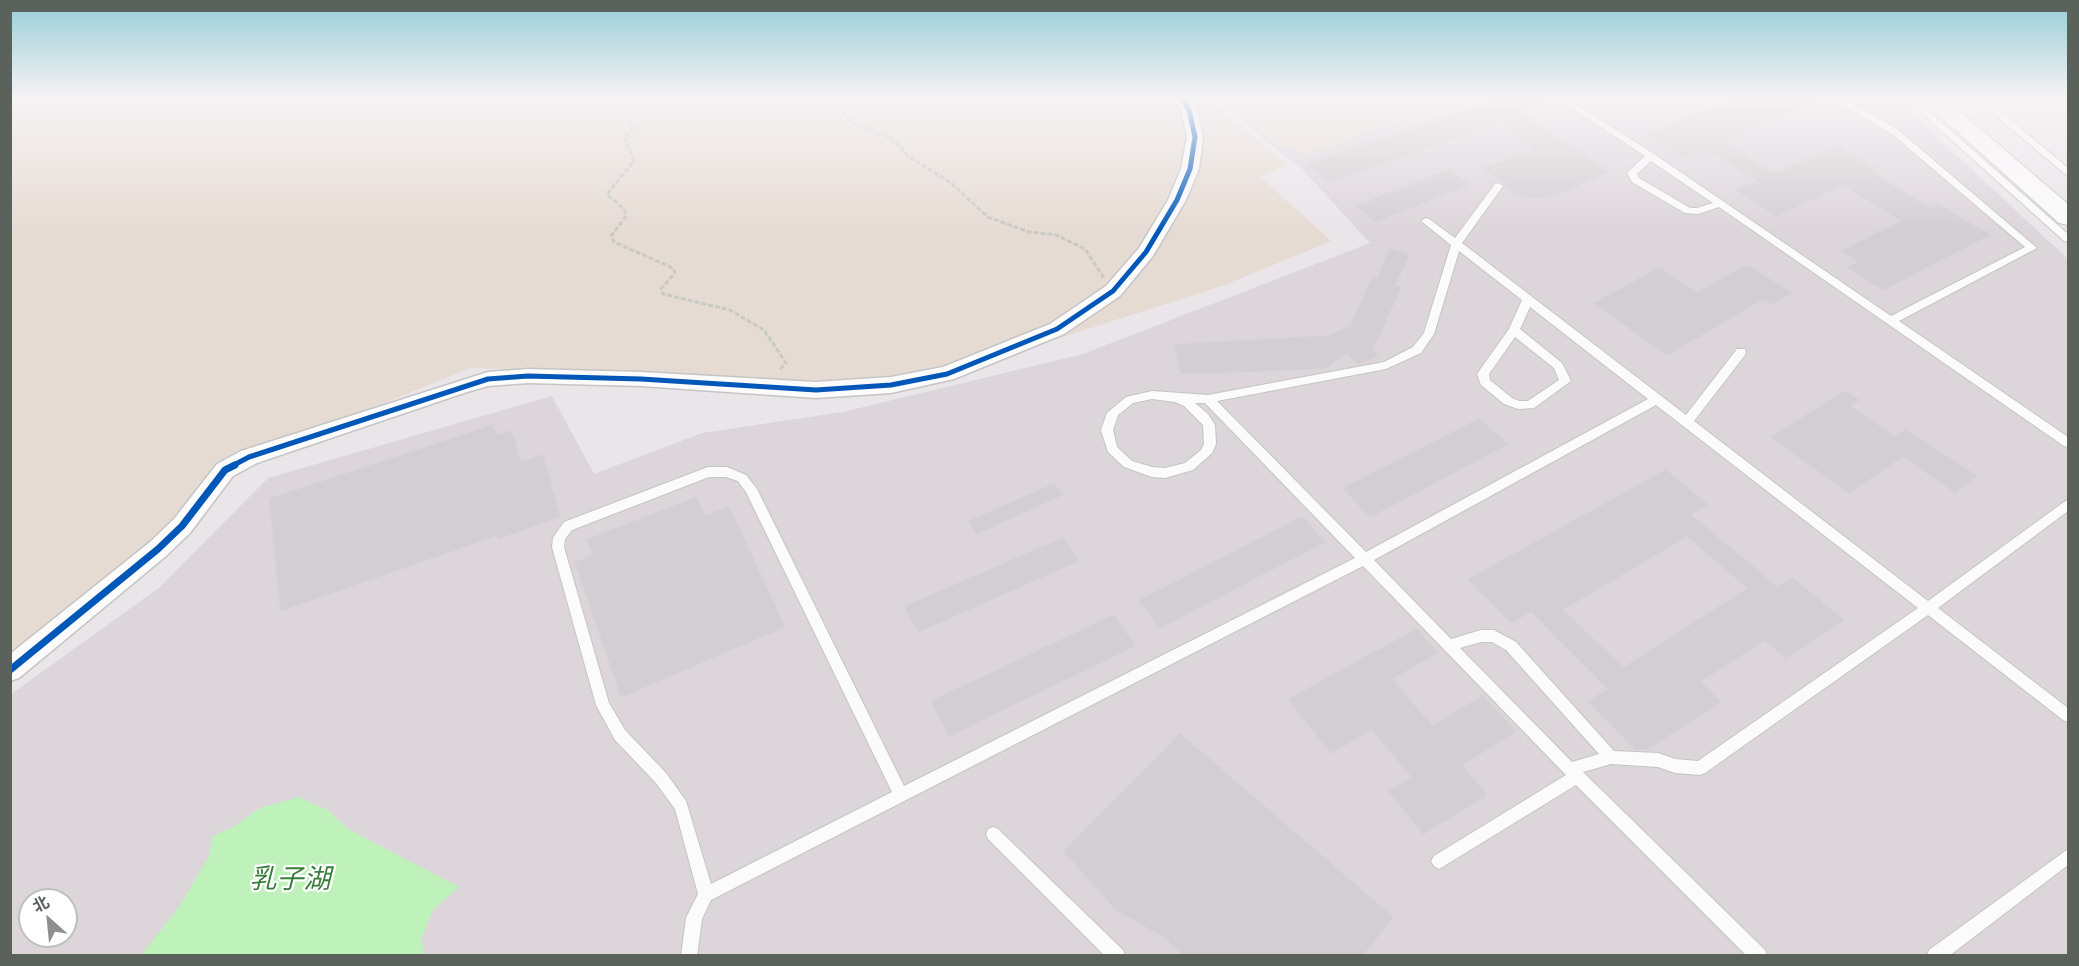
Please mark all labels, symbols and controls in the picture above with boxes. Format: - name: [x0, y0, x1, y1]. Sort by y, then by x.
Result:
- water label: 乳子湖: [250, 864, 330, 896]
- north arrow: [18, 888, 78, 948]
- text: 北: [29, 890, 53, 917]

